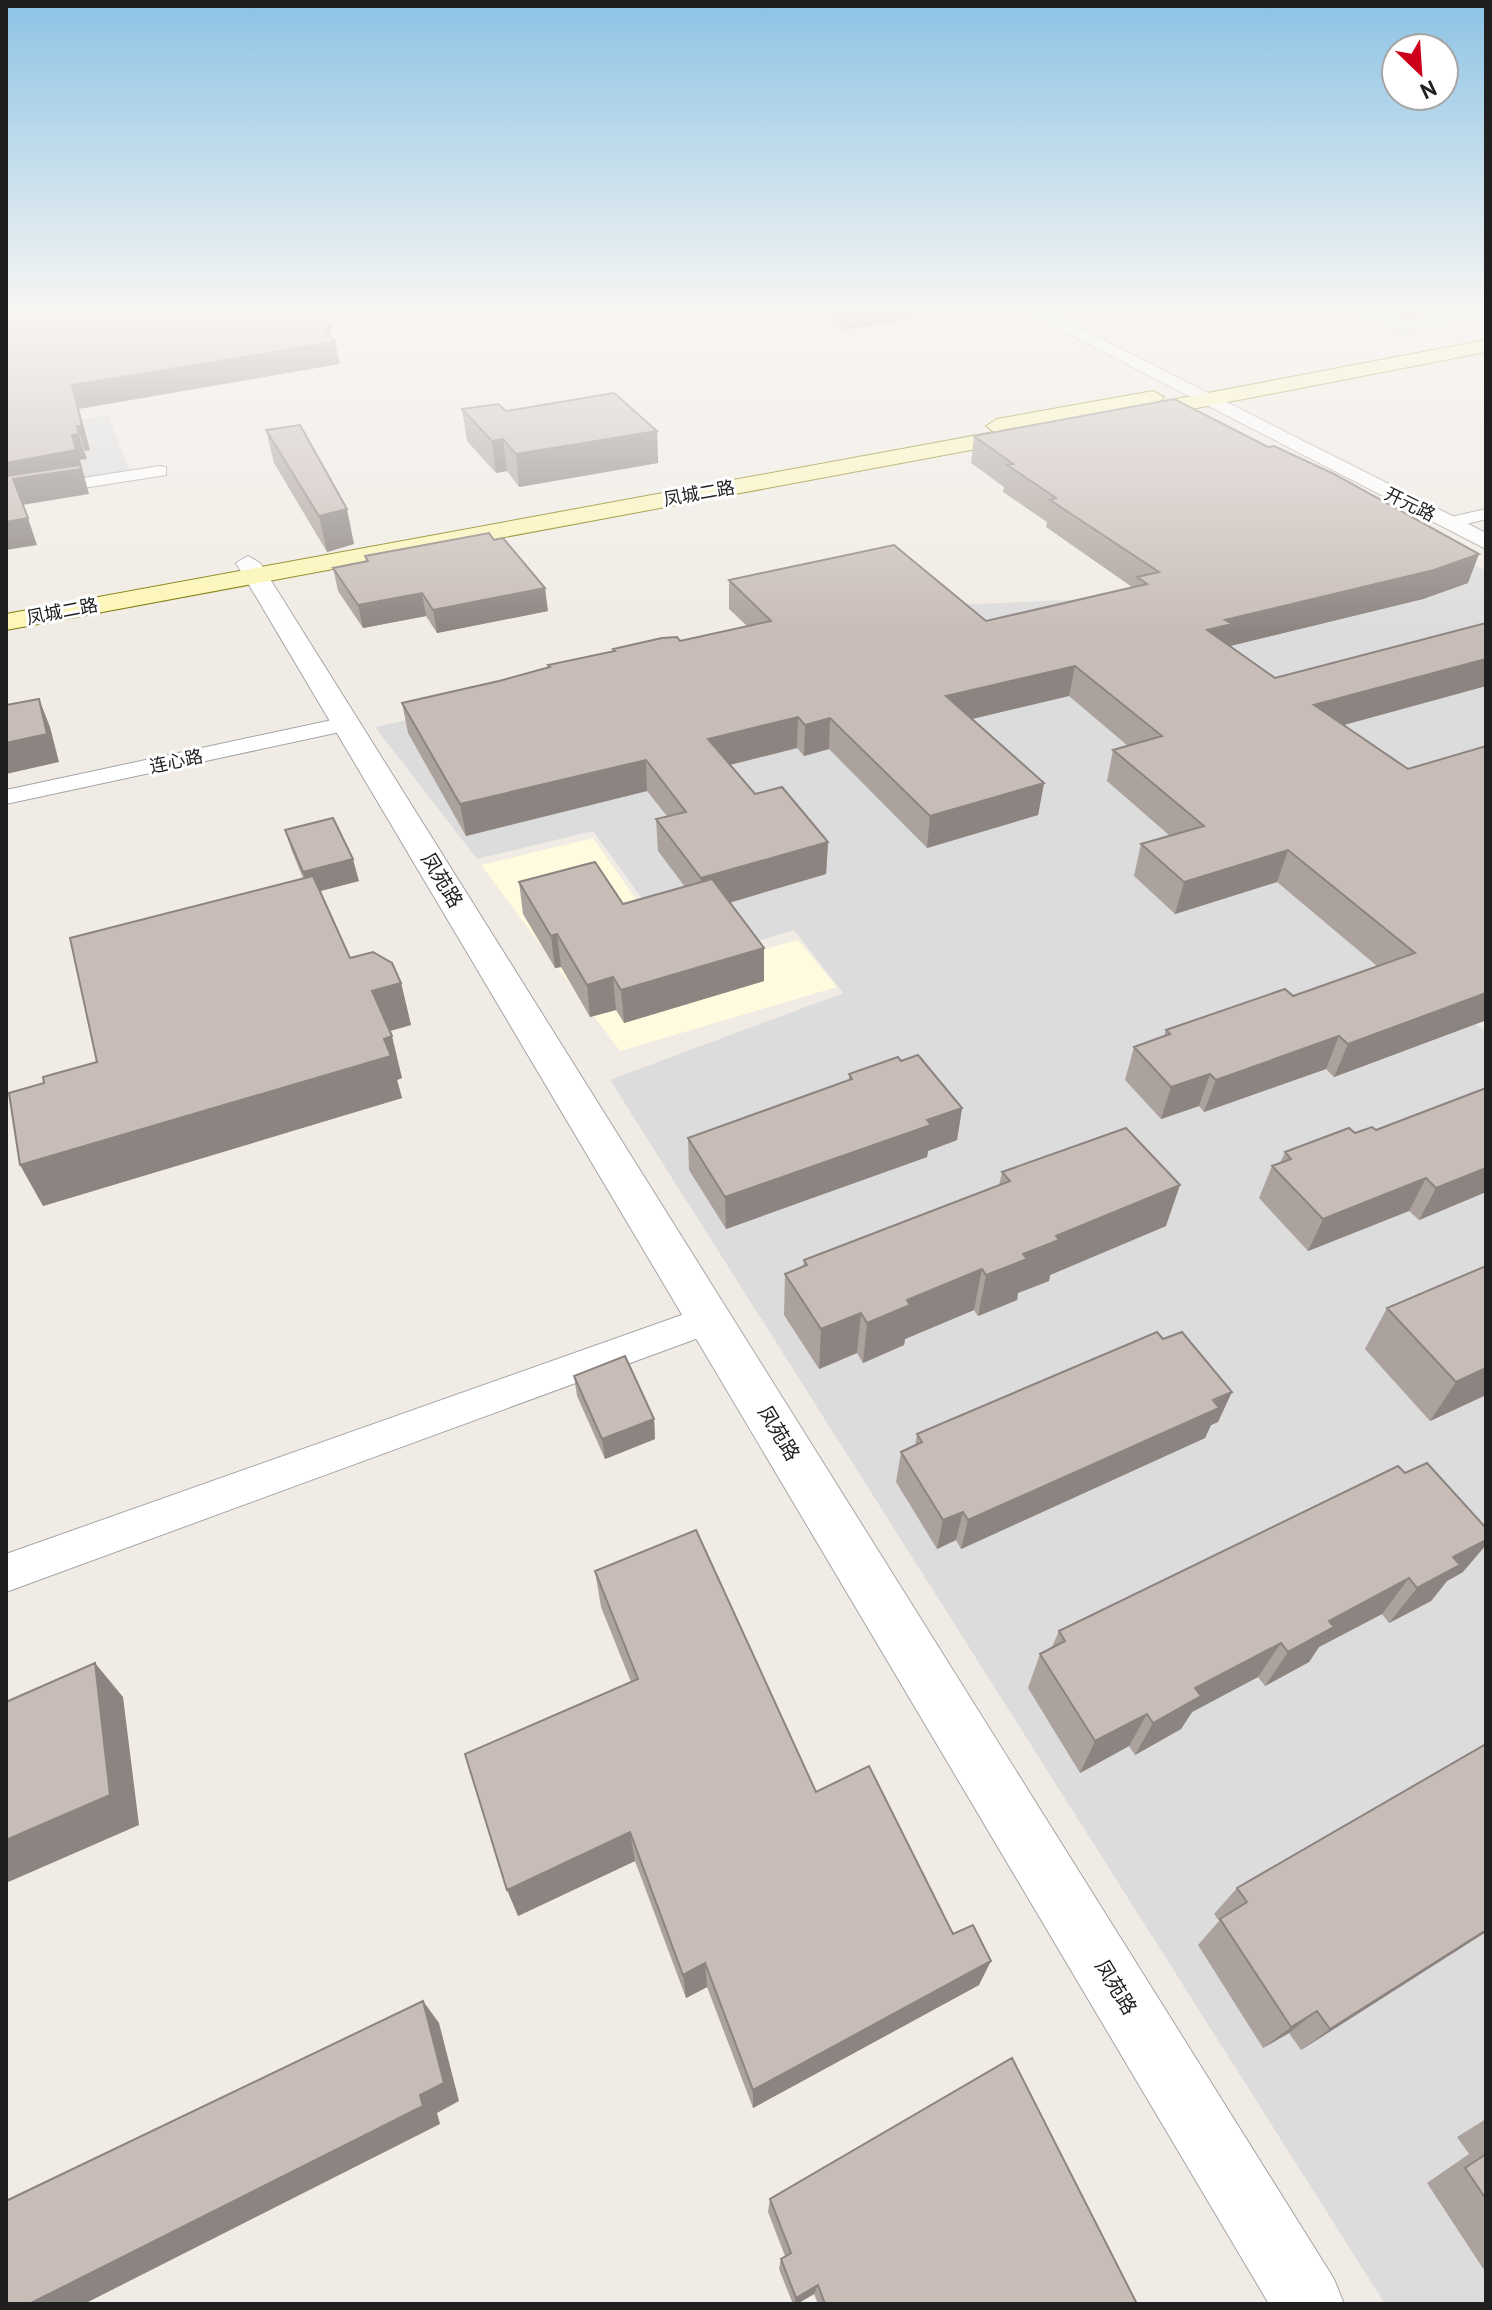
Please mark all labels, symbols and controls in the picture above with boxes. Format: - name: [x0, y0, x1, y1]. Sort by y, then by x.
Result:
- north arrow: [1380, 32, 1460, 112]
- text: N: [1416, 74, 1441, 106]
- street label: 凤城二路: [662, 475, 736, 511]
- street label: 开元路: [1381, 482, 1439, 526]
- street label: 凤城二路: [24, 593, 100, 629]
- street label: 连心路: [147, 744, 205, 778]
- street label: 凤苑路: [415, 848, 469, 912]
- street label: 凤苑路: [752, 1401, 806, 1465]
- street label: 凤苑路: [1089, 1955, 1143, 2019]

